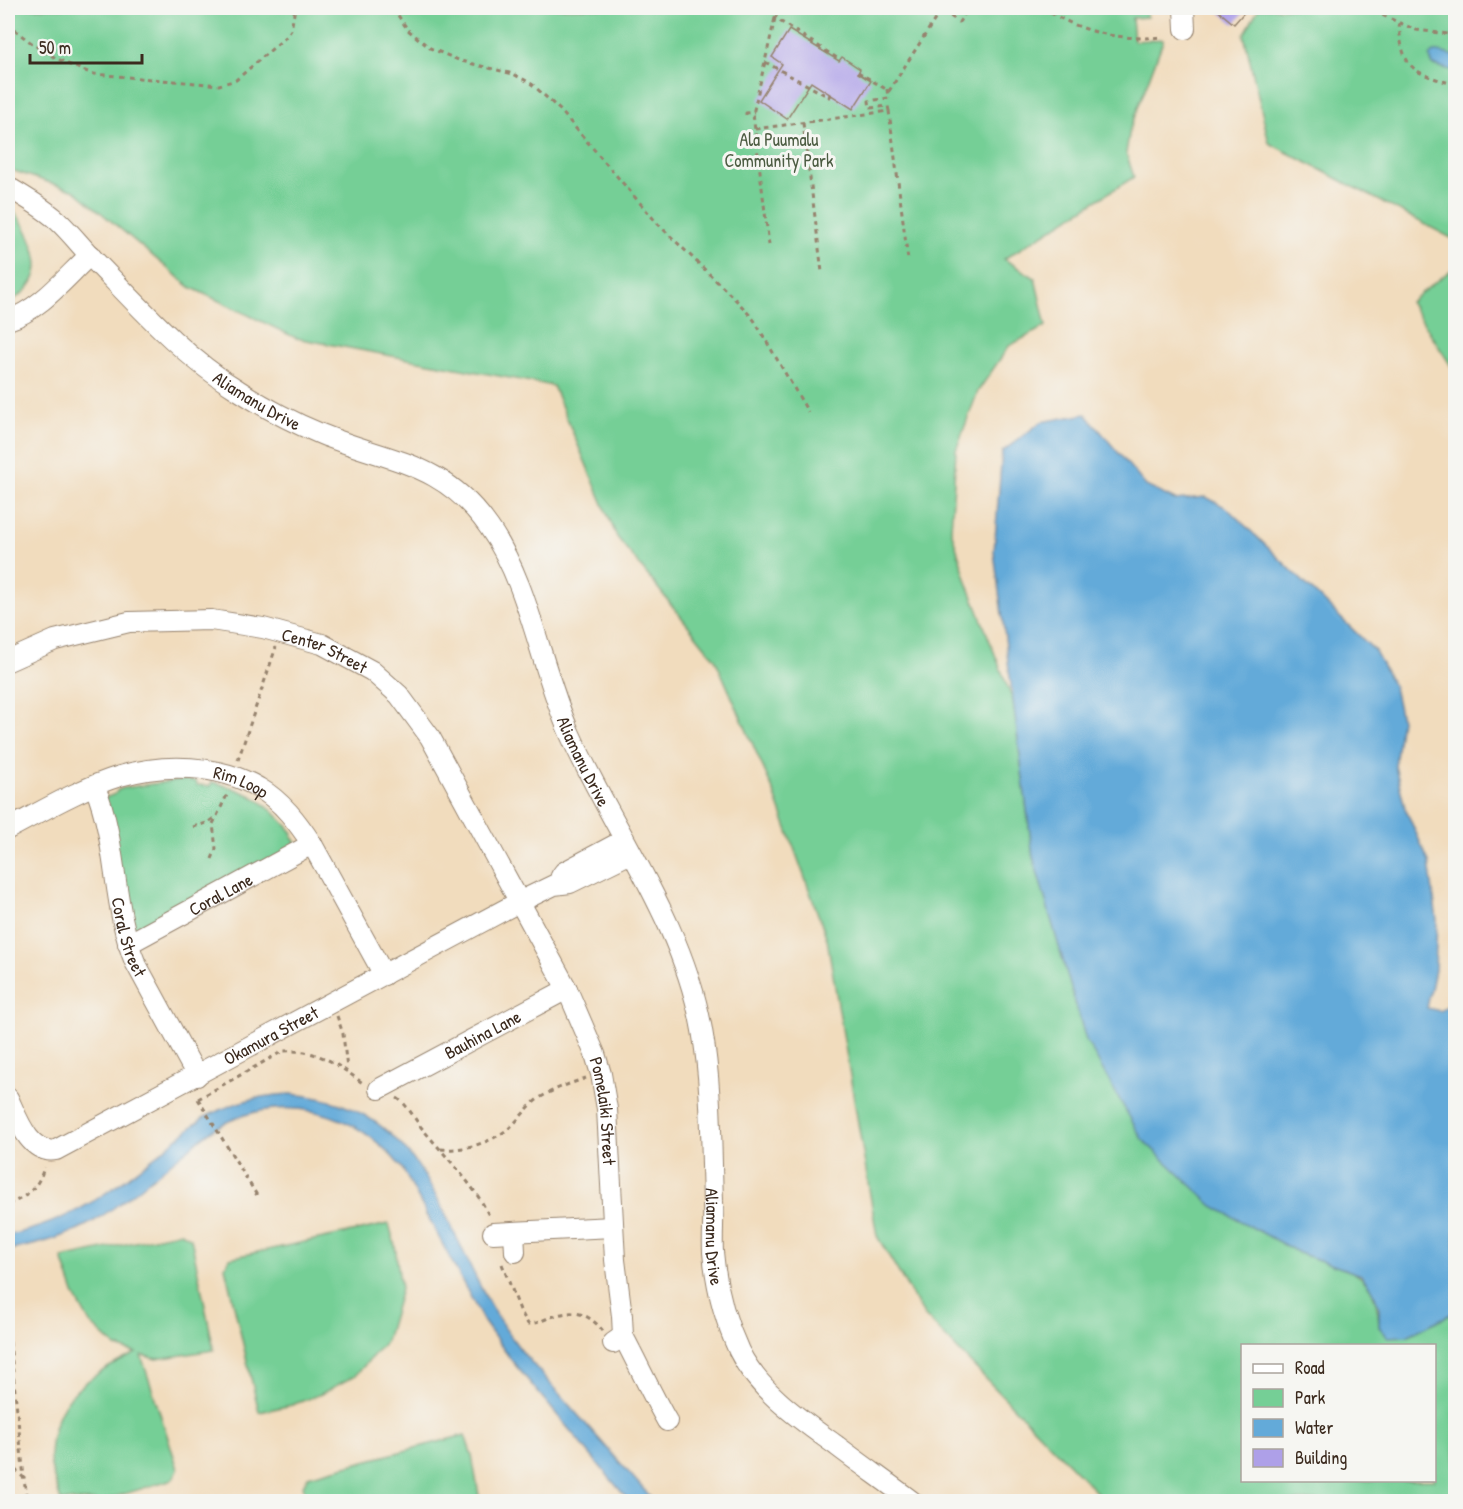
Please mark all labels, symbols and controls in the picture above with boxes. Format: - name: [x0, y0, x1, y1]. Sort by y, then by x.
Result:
- scale bar: [30, 27, 142, 65]
- text: 50 m: [39, 35, 71, 60]
- park label: Ala Puumalu Community Park: [724, 127, 834, 173]
- street label: Aliamanu Drive: [208, 365, 305, 436]
- street label: Center Street: [279, 621, 373, 679]
- street label: Aliamanu Drive: [551, 712, 617, 811]
- street label: Rim Loop: [211, 759, 274, 804]
- street label: Coral Lane: [184, 866, 257, 921]
- street label: Coral Street: [106, 895, 154, 982]
- street label: Okamura Street: [219, 999, 323, 1071]
- street label: Bauhina Lane: [440, 1003, 525, 1065]
- street label: Pomelaiki Street: [584, 1054, 622, 1166]
- street label: Aliamanu Drive: [700, 1187, 730, 1287]
- legend: [1241, 1344, 1436, 1482]
- text: Road: [1295, 1355, 1325, 1380]
- text: Park: [1295, 1385, 1326, 1410]
- text: Water: [1295, 1415, 1333, 1440]
- text: Building: [1295, 1445, 1347, 1470]

